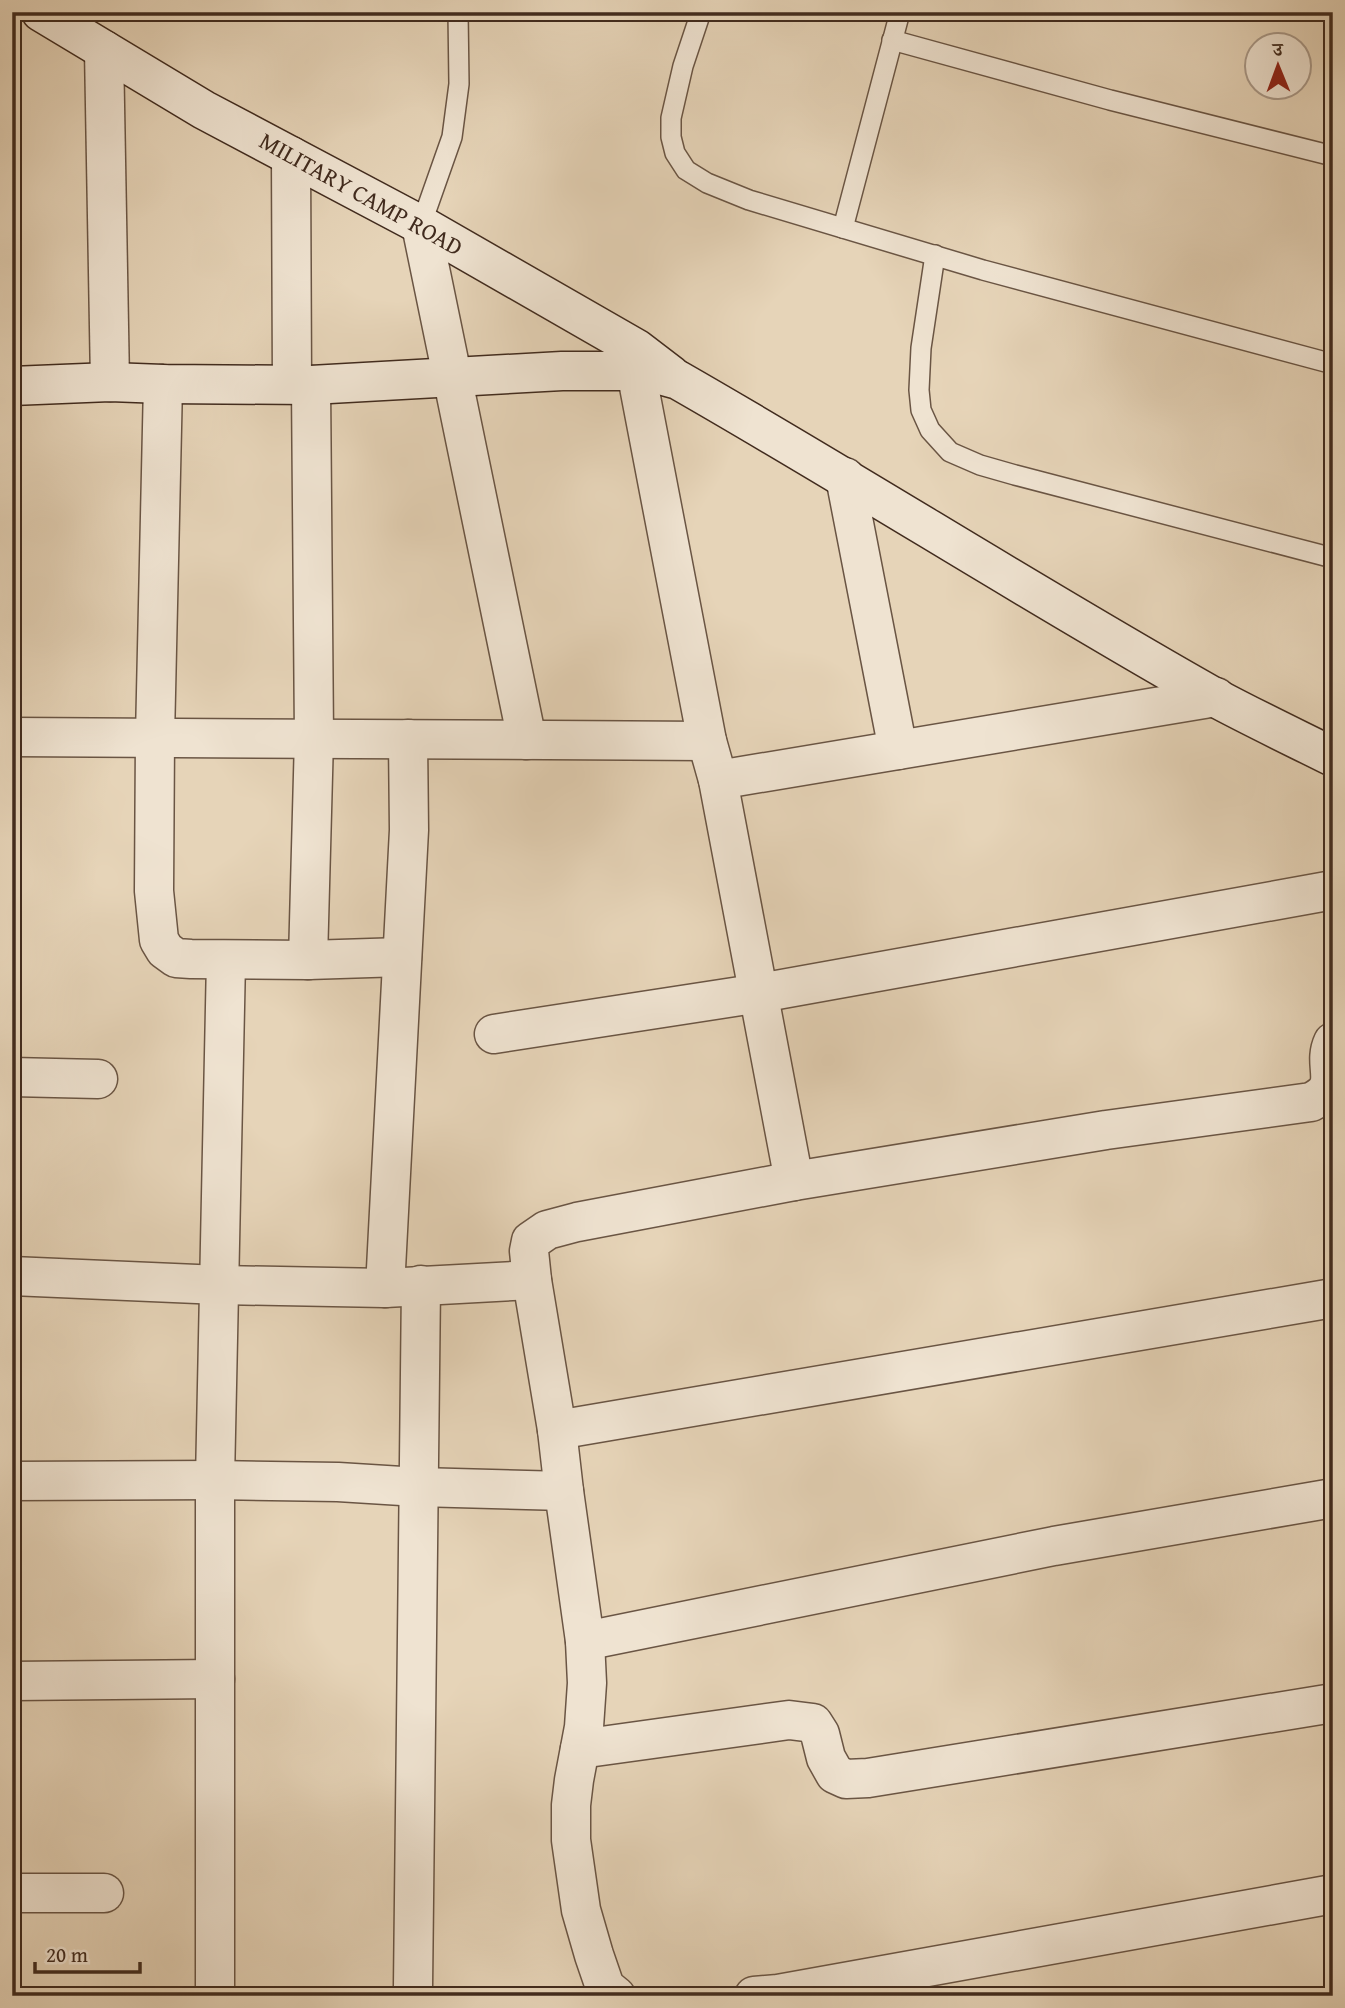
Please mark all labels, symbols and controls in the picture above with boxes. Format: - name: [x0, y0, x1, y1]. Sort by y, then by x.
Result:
- north arrow: [1244, 32, 1314, 102]
- text: उ: [1271, 35, 1284, 63]
- street label: MILITARY CAMP ROAD: [253, 123, 469, 264]
- scale bar: [35, 1931, 140, 1975]
- text: 20 m: [46, 1939, 88, 1970]

